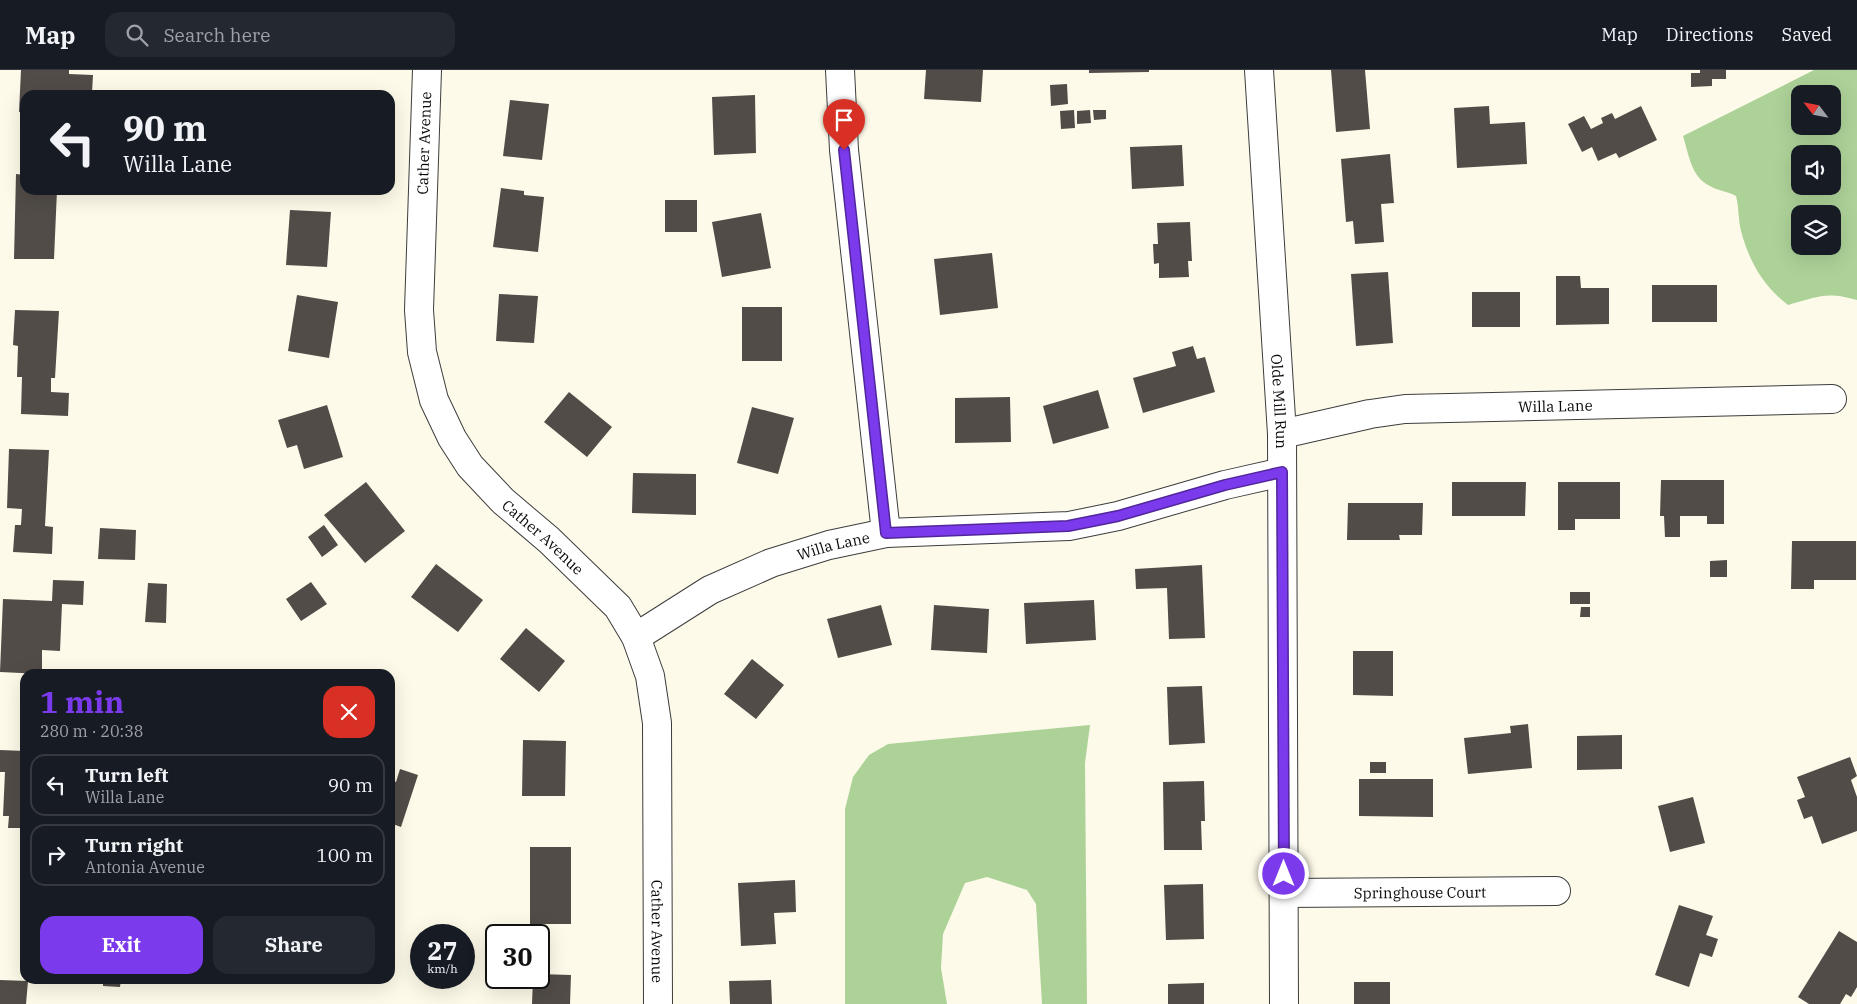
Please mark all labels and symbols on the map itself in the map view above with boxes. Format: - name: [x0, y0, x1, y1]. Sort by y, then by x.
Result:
- north arrow: [1791, 85, 1841, 135]
- street label: Cather Avenue: [413, 91, 435, 195]
- pin: [823, 99, 865, 150]
- street label: Olde Mill Run: [1267, 353, 1292, 449]
- street label: Willa Lane: [1518, 395, 1593, 416]
- street label: Cather Avenue: [499, 495, 588, 578]
- street label: Willa Lane: [794, 527, 871, 564]
- position arrow: [1257, 847, 1309, 899]
- street label: Cather Avenue: [648, 880, 667, 983]
- street label: Springhouse Court: [1354, 882, 1486, 902]
- speed limit sign: 30: [485, 924, 550, 989]

